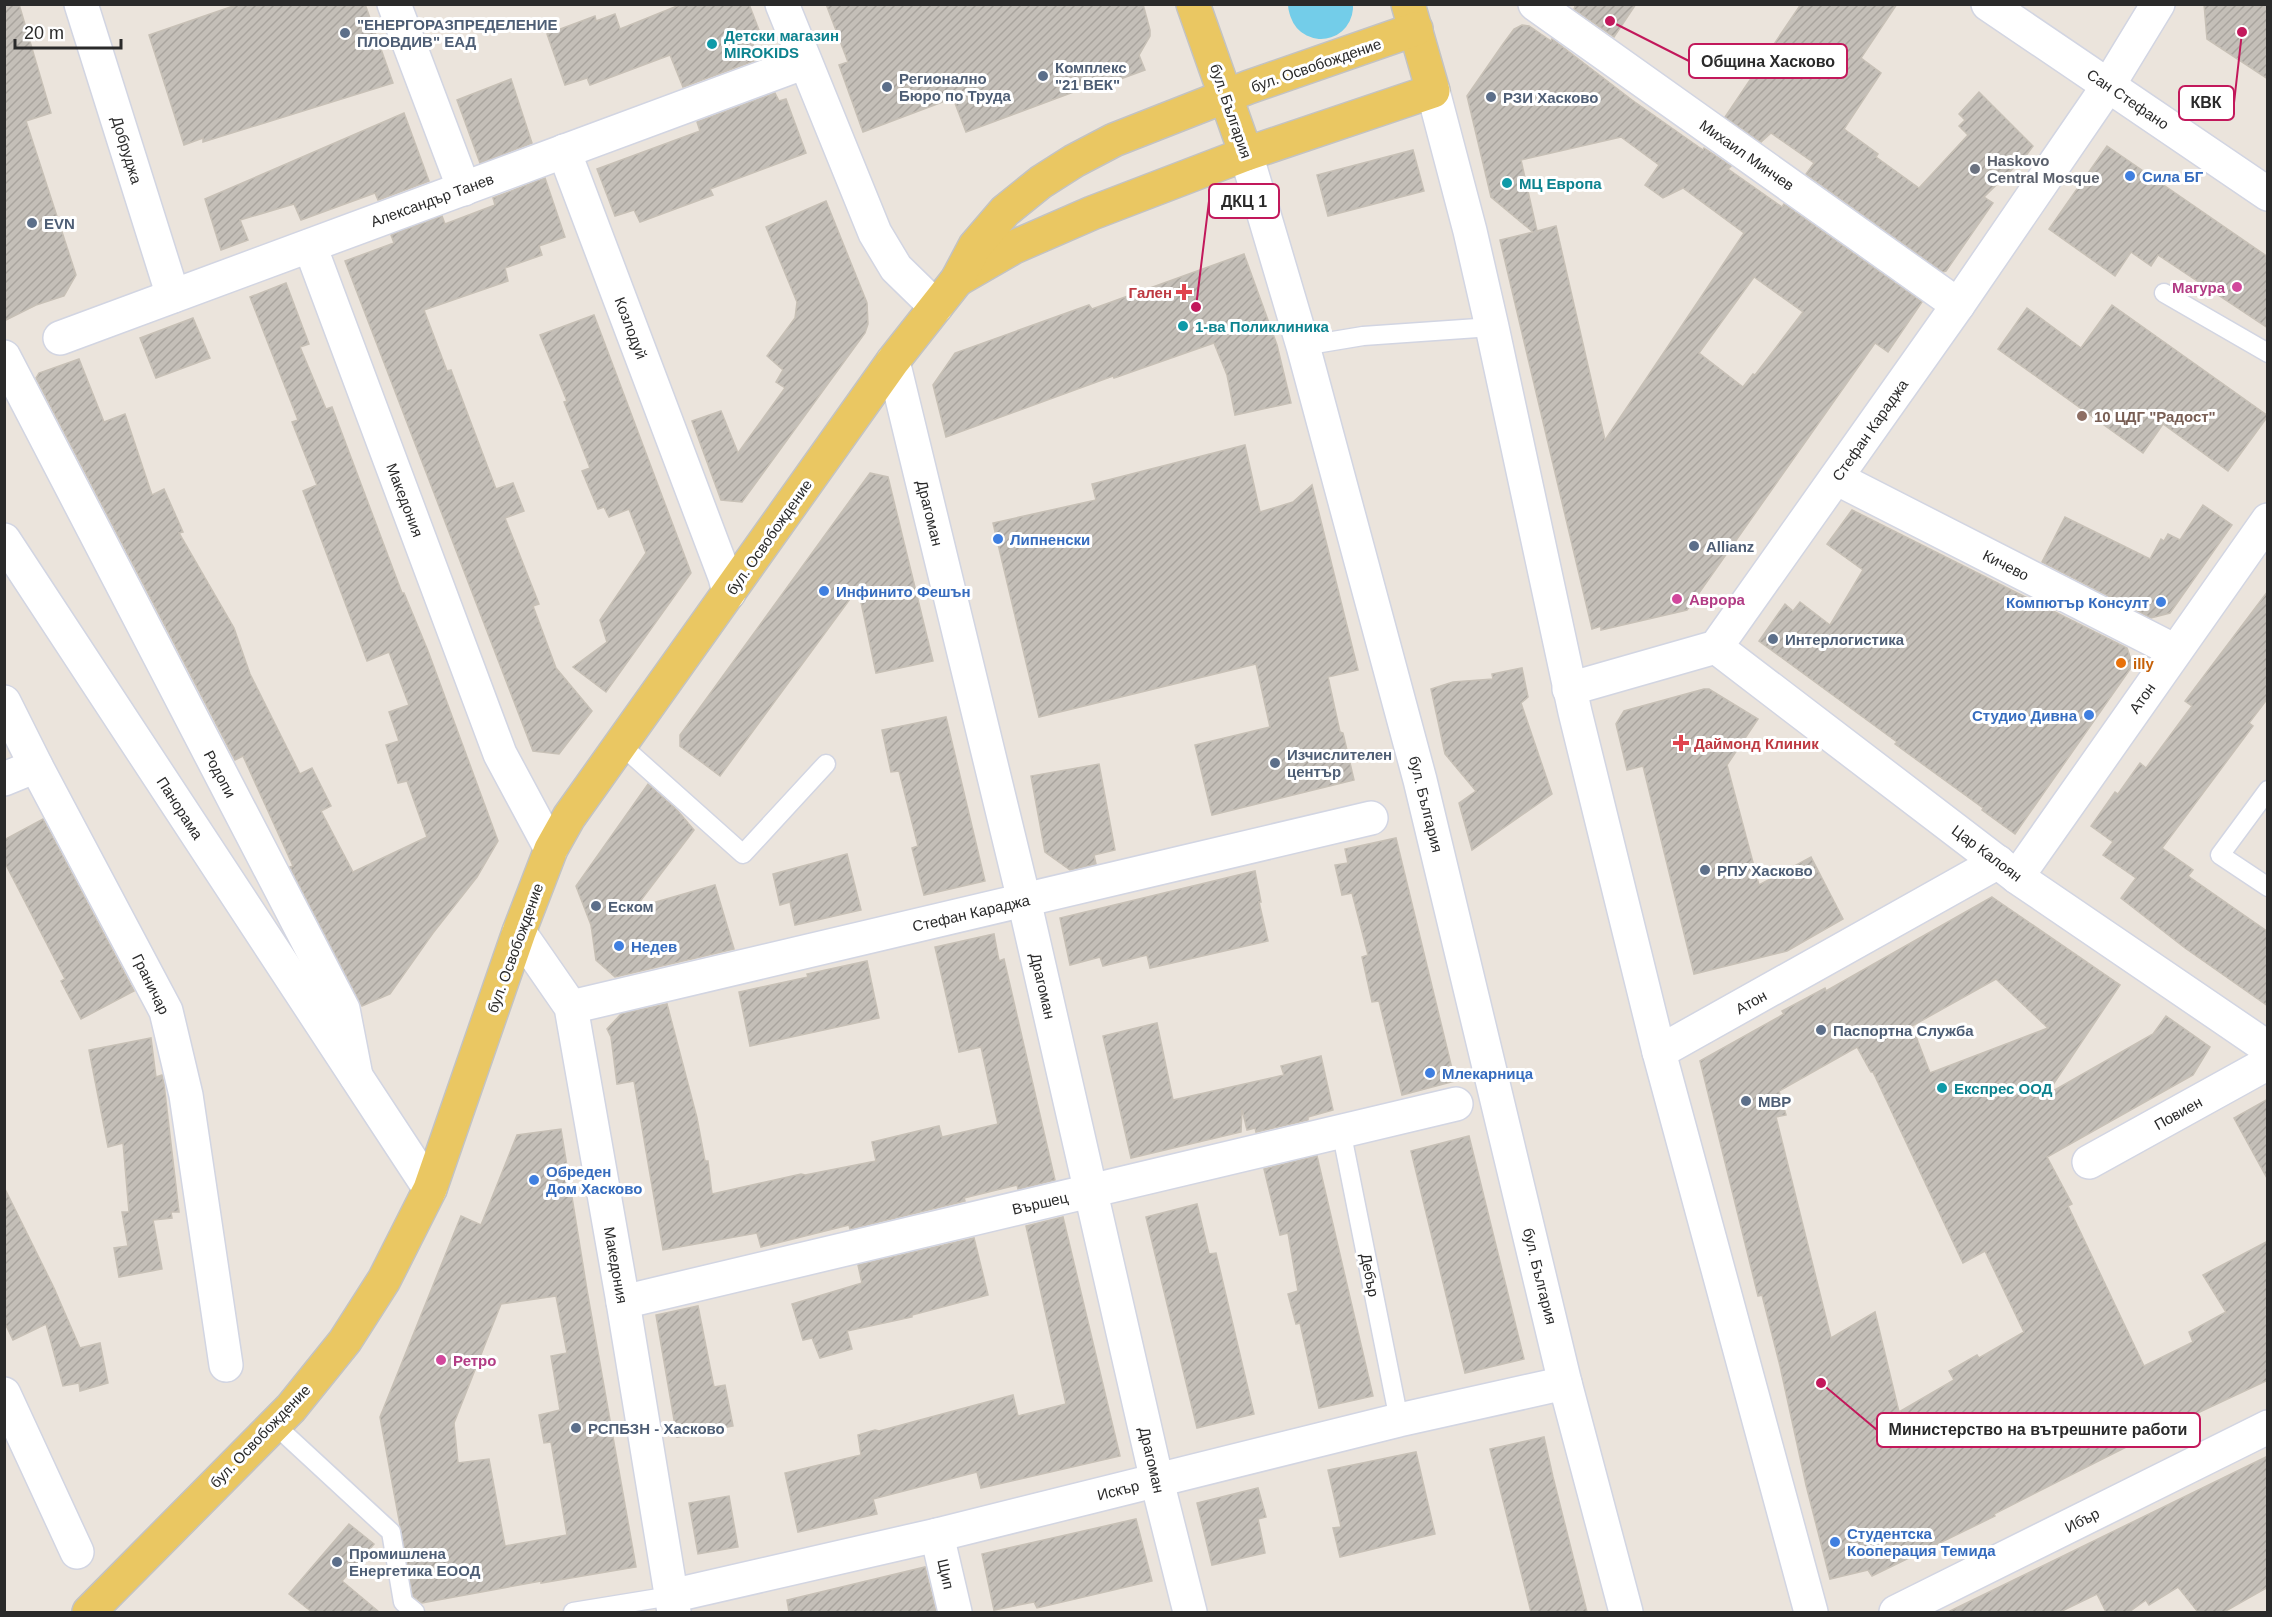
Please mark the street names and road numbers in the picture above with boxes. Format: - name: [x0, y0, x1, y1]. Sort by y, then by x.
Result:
- street label: бул. Освобождение: [1249, 35, 1383, 95]
- street label: бул. България: [1207, 62, 1255, 160]
- street label: Сан Стефано: [2084, 65, 2172, 133]
- street label: Добруджа: [109, 114, 145, 186]
- street label: Михаил Минчев: [1697, 116, 1797, 194]
- street label: Александър Танев: [368, 170, 496, 230]
- street label: Козлодуй: [611, 295, 651, 361]
- street label: Стефан Караджа: [1829, 375, 1912, 484]
- street label: Македония: [383, 461, 427, 539]
- street label: бул. Освобождение: [723, 476, 815, 598]
- street label: Драгоман: [914, 478, 946, 548]
- street label: Кичево: [1980, 546, 2032, 584]
- street label: Атон: [2126, 680, 2158, 716]
- street label: Родопи: [201, 748, 239, 800]
- street label: бул. България: [1406, 754, 1446, 854]
- street label: Панорама: [154, 774, 207, 843]
- street label: Цар Калоян: [1949, 821, 2025, 885]
- street label: бул. Освобождение: [484, 881, 546, 1015]
- street label: Стефан Караджа: [911, 891, 1032, 935]
- street label: Граничар: [129, 951, 173, 1017]
- street label: Драгоман: [1027, 951, 1059, 1021]
- street label: Атон: [1732, 987, 1770, 1017]
- street label: Повиен: [2151, 1093, 2205, 1133]
- street label: Вършец: [1010, 1188, 1070, 1218]
- street label: Македония: [601, 1225, 631, 1305]
- street label: бул. България: [1520, 1226, 1560, 1326]
- street label: Дебър: [1357, 1252, 1383, 1298]
- street label: бул. Освобождение: [206, 1381, 314, 1491]
- street label: Драгоман: [1136, 1425, 1168, 1495]
- street label: Искър: [1095, 1477, 1141, 1503]
- street label: Ибър: [2062, 1504, 2102, 1536]
- street label: Щип: [934, 1557, 958, 1591]

